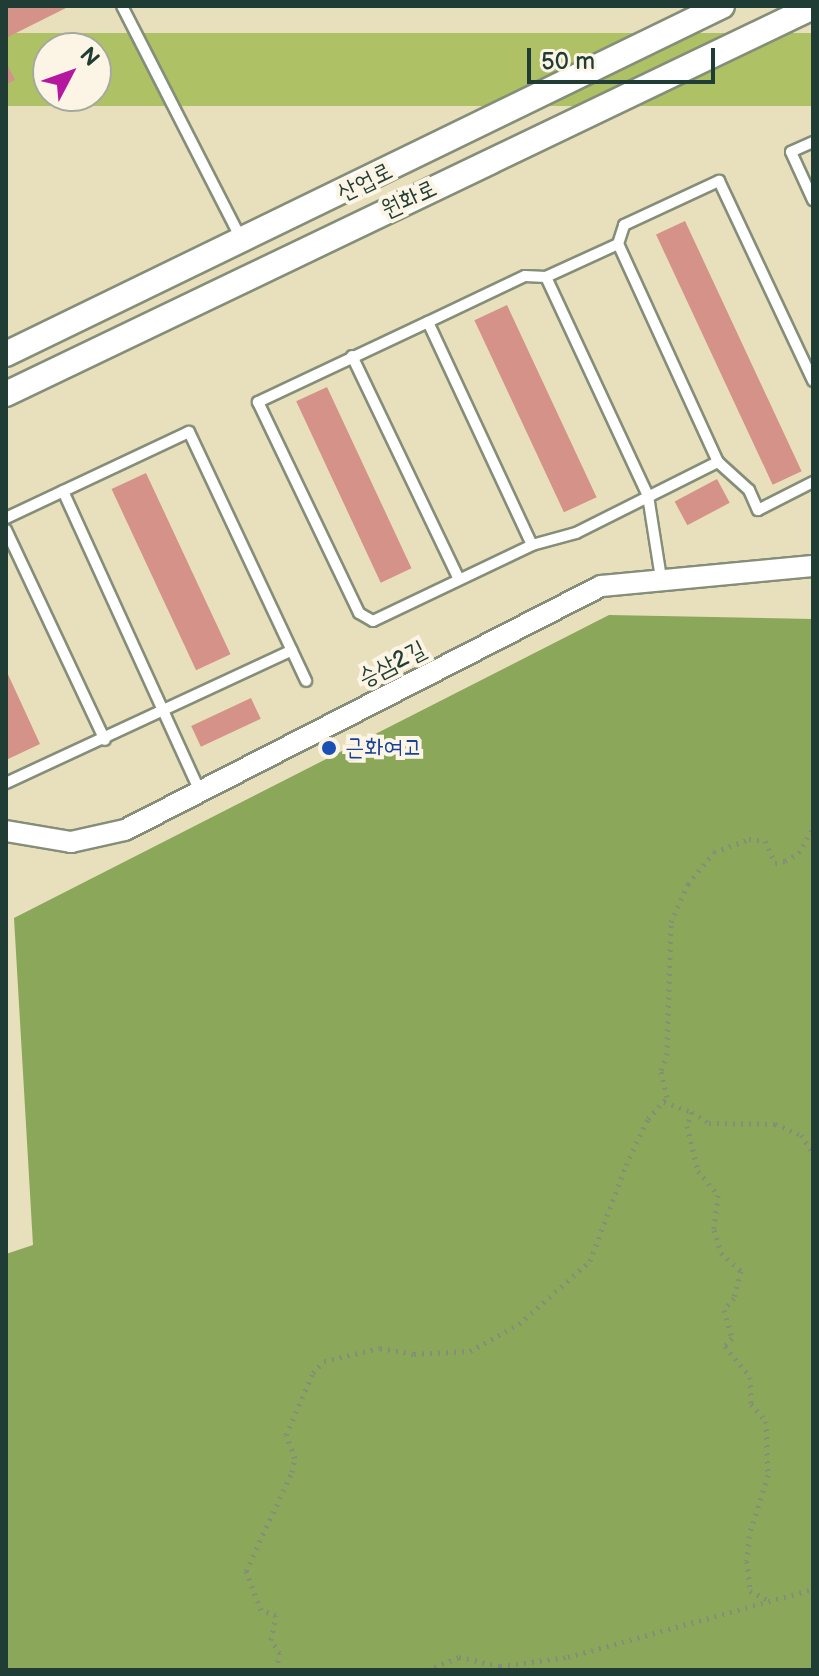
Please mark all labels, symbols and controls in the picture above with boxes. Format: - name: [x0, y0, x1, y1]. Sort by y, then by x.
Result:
- north arrow: [32, 32, 112, 112]
- scale bar: [531, 32, 719, 82]
- text: N: [73, 42, 105, 72]
- text: 50 m: [541, 47, 595, 76]
- street label: 산업로: [333, 156, 397, 208]
- street label: 원화로: [377, 174, 441, 224]
- street label: 승삼2길: [353, 635, 431, 693]
- place label: 근화여고: [345, 734, 422, 762]
- marker: 근화여고: [320, 739, 338, 757]

